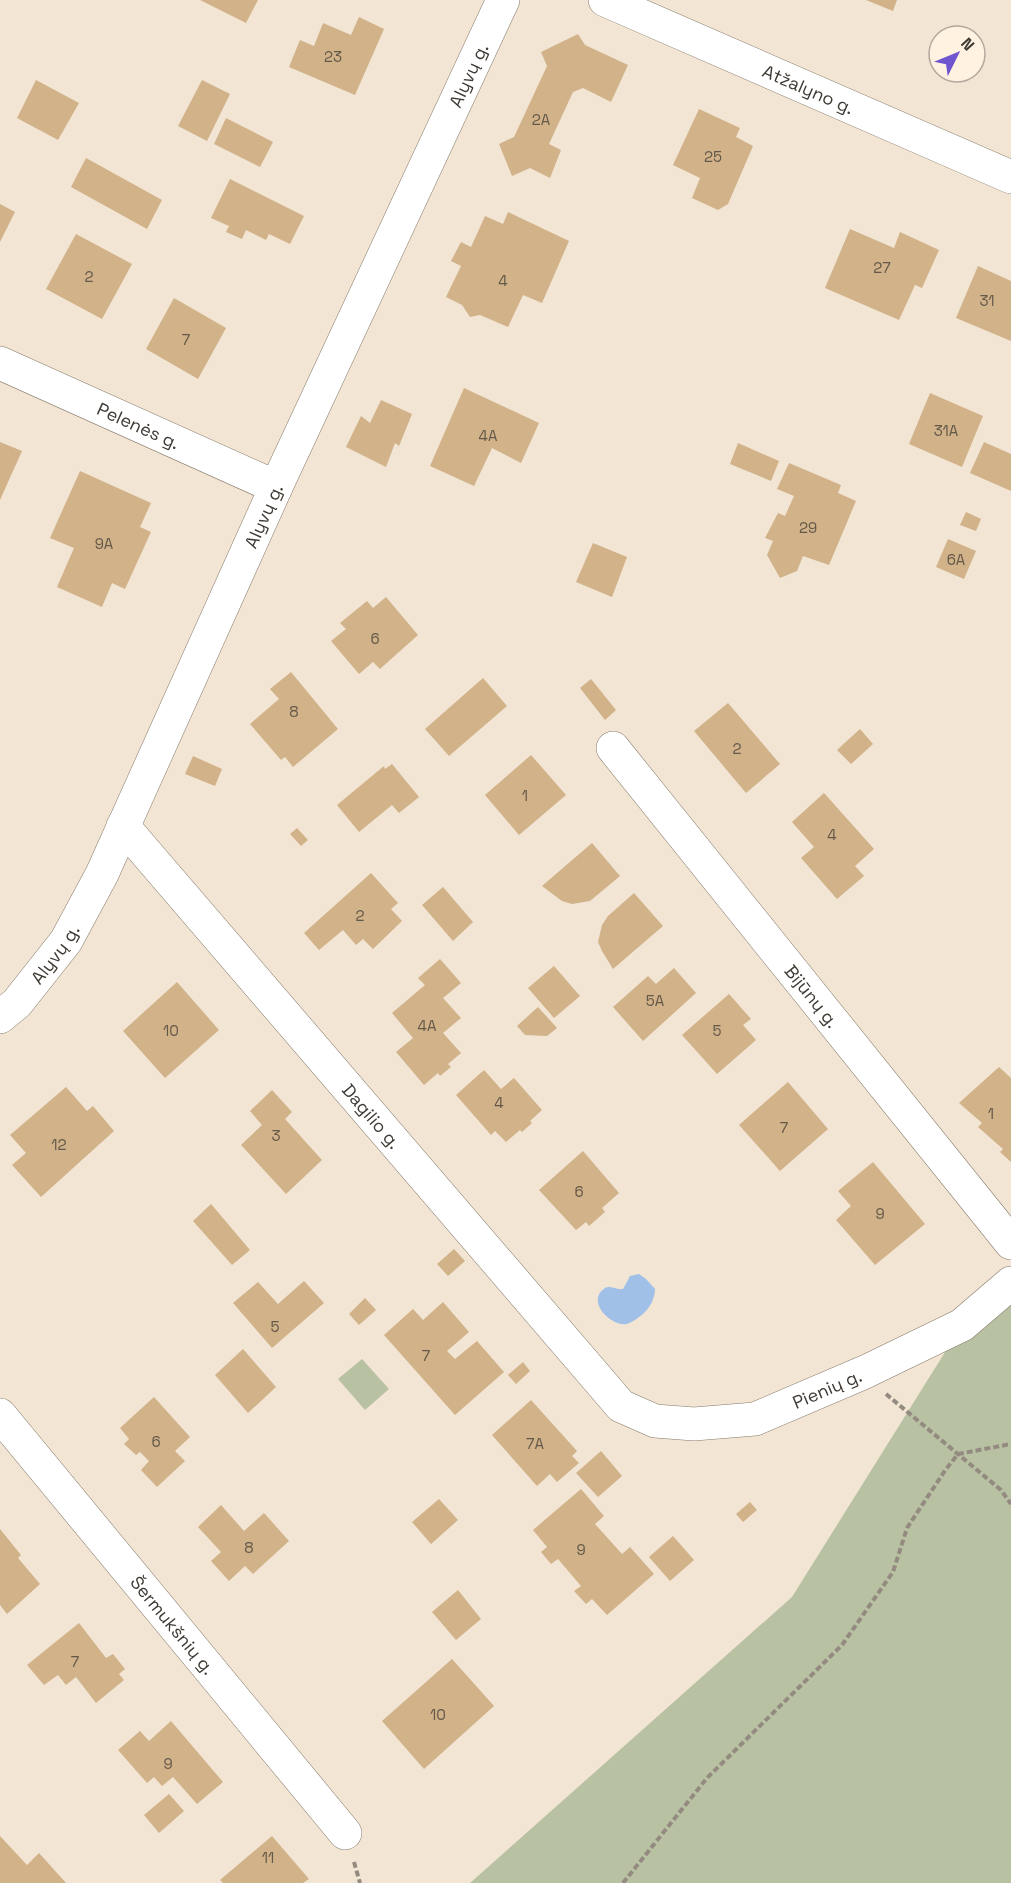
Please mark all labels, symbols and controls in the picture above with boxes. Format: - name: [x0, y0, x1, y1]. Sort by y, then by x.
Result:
- north arrow: [927, 24, 987, 84]
- text: N: [956, 33, 979, 55]
- street label: Alyvų g.: [443, 39, 493, 111]
- house number: 23: [324, 47, 342, 66]
- street label: Atžalyno g.: [759, 59, 858, 119]
- house number: 2A: [532, 110, 551, 129]
- house number: 25: [704, 147, 722, 166]
- house number: 27: [873, 258, 891, 277]
- house number: 2: [84, 267, 94, 286]
- house number: 4: [498, 271, 508, 290]
- house number: 31: [979, 291, 995, 310]
- house number: 7: [182, 330, 190, 349]
- street label: Pelenės g.: [94, 397, 184, 454]
- house number: 31A: [934, 421, 959, 440]
- house number: 4A: [479, 426, 498, 445]
- street label: Alyvų g.: [239, 480, 288, 552]
- house number: 29: [799, 518, 817, 537]
- house number: 9A: [95, 534, 114, 553]
- house number: 6A: [947, 550, 966, 569]
- house number: 6: [370, 629, 380, 648]
- house number: 8: [289, 702, 299, 721]
- house number: 2: [732, 739, 742, 758]
- house number: 1: [522, 786, 528, 805]
- house number: 4: [827, 825, 837, 844]
- house number: 2: [355, 906, 365, 925]
- street label: Alyvų g.: [25, 920, 84, 988]
- street label: Bijūnų g.: [780, 960, 845, 1032]
- house number: 5A: [646, 991, 665, 1010]
- house number: 4A: [418, 1016, 437, 1035]
- house number: 10: [163, 1021, 179, 1040]
- house number: 5: [713, 1021, 722, 1040]
- street label: Dagilio g.: [337, 1078, 406, 1153]
- house number: 4: [494, 1093, 504, 1112]
- house number: 1: [988, 1104, 994, 1123]
- house number: 7: [780, 1118, 788, 1137]
- house number: 3: [271, 1126, 281, 1145]
- house number: 12: [51, 1135, 67, 1154]
- house number: 6: [574, 1182, 584, 1201]
- house number: 9: [875, 1204, 885, 1223]
- house number: 5: [271, 1317, 280, 1336]
- house number: 7: [422, 1346, 430, 1365]
- street label: Pienių g.: [789, 1363, 865, 1413]
- house number: 6: [151, 1432, 161, 1451]
- house number: 7A: [526, 1434, 544, 1453]
- house number: 8: [244, 1538, 254, 1557]
- house number: 9: [576, 1540, 586, 1559]
- street label: Šermukšnių g.: [126, 1571, 221, 1679]
- house number: 7: [71, 1652, 79, 1671]
- house number: 10: [430, 1705, 446, 1724]
- house number: 9: [163, 1754, 173, 1773]
- house number: 11: [262, 1848, 274, 1867]

